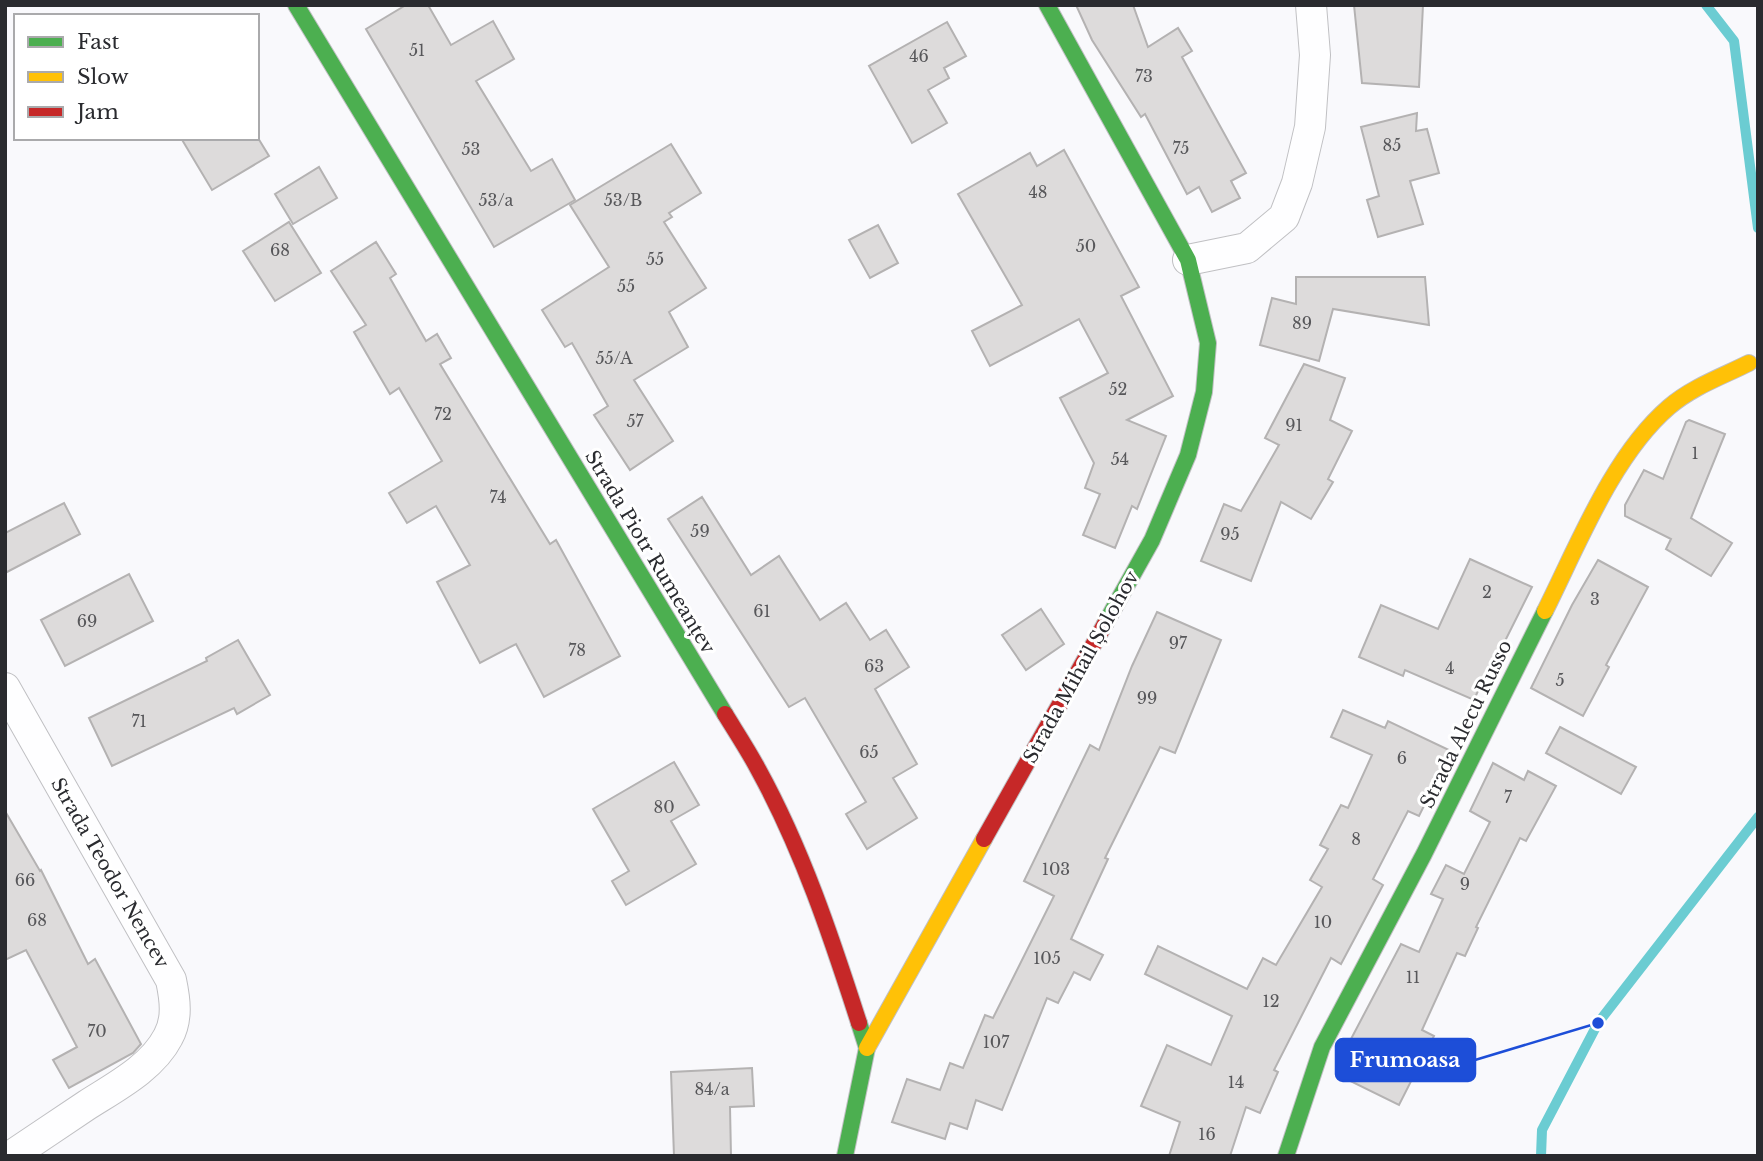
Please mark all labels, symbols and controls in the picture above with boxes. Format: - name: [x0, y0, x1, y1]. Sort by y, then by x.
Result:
- legend: [14, 14, 259, 140]
- text: Fast: [77, 29, 119, 55]
- house number: 51: [409, 40, 425, 60]
- house number: 46: [909, 46, 929, 66]
- text: Slow: [77, 64, 129, 90]
- house number: 73: [1135, 66, 1153, 86]
- text: Jam: [74, 99, 119, 125]
- house number: 85: [1383, 135, 1401, 155]
- house number: 75: [1173, 138, 1189, 158]
- house number: 53: [462, 139, 480, 159]
- house number: 48: [1028, 182, 1048, 202]
- house number: 53/a: [479, 190, 514, 210]
- house number: 53/B: [604, 190, 642, 210]
- house number: 50: [1076, 236, 1096, 256]
- house number: 68: [270, 240, 290, 260]
- house number: 55: [646, 249, 664, 269]
- house number: 55: [617, 276, 635, 296]
- house number: 89: [1292, 313, 1312, 333]
- house number: 55/A: [595, 348, 633, 368]
- house number: 52: [1109, 379, 1127, 399]
- house number: 72: [434, 404, 452, 424]
- house number: 57: [626, 411, 645, 431]
- house number: 91: [1285, 415, 1303, 435]
- house number: 1: [1691, 443, 1699, 463]
- street label: Strada Piotr Rumeanțev: [580, 446, 720, 658]
- house number: 54: [1111, 449, 1129, 469]
- house number: 74: [489, 487, 507, 507]
- house number: 59: [690, 521, 710, 541]
- house number: 95: [1220, 524, 1240, 544]
- street label: Strada Mihail Șolohov: [1018, 566, 1144, 767]
- house number: 2: [1482, 582, 1492, 602]
- house number: 3: [1590, 589, 1600, 609]
- house number: 61: [753, 601, 771, 621]
- house number: 69: [77, 611, 97, 631]
- house number: 97: [1169, 633, 1188, 653]
- street label: Strada Alecu Russo: [1415, 636, 1517, 812]
- house number: 78: [568, 640, 586, 660]
- house number: 63: [864, 656, 884, 676]
- house number: 4: [1445, 658, 1455, 678]
- house number: 5: [1555, 670, 1565, 690]
- house number: 99: [1137, 688, 1157, 708]
- house number: 71: [131, 711, 147, 731]
- house number: 65: [859, 742, 879, 762]
- house number: 6: [1397, 748, 1407, 768]
- street label: Strada Teodor Nencev: [46, 774, 174, 973]
- house number: 7: [1504, 787, 1513, 807]
- house number: 80: [653, 797, 675, 817]
- house number: 8: [1351, 829, 1361, 849]
- house number: 103: [1042, 859, 1070, 879]
- house number: 66: [15, 870, 35, 890]
- house number: 9: [1460, 874, 1470, 894]
- house number: 68: [27, 910, 47, 930]
- house number: 10: [1314, 912, 1332, 932]
- house number: 105: [1033, 948, 1061, 968]
- house number: 11: [1406, 967, 1420, 987]
- house number: 12: [1263, 991, 1280, 1011]
- house number: 70: [87, 1021, 107, 1041]
- house number: 107: [983, 1032, 1010, 1052]
- callout: Frumoasa: [1336, 1039, 1475, 1081]
- text: Frumoasa: [1350, 1047, 1460, 1073]
- house number: 14: [1228, 1072, 1244, 1092]
- house number: 84/a: [694, 1079, 730, 1099]
- house number: 16: [1198, 1124, 1216, 1144]

